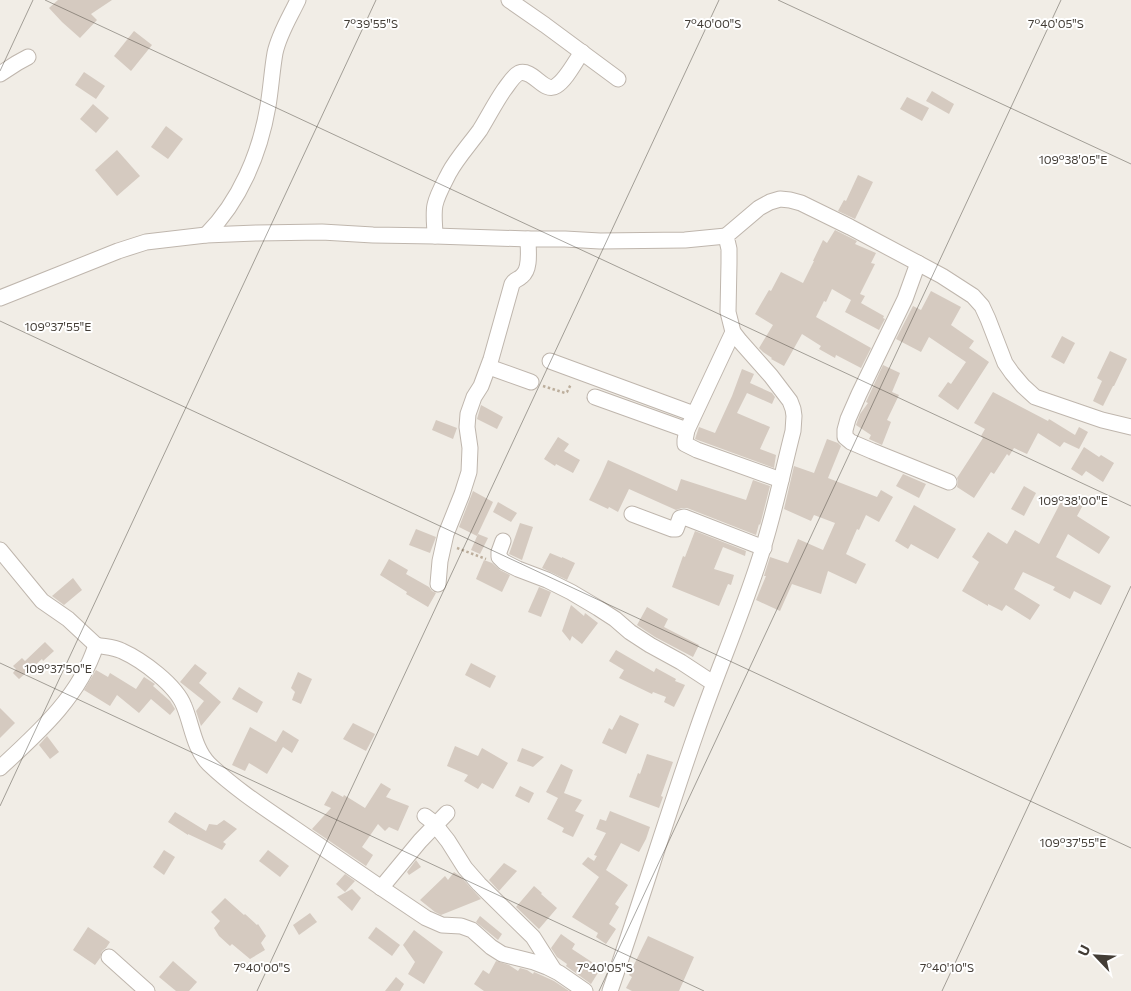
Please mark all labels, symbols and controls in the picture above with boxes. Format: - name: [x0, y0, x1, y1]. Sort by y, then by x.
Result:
- text: 7°39'55"S: [344, 16, 398, 30]
- text: 7°40'00"S: [685, 16, 741, 30]
- text: 7°40'05"S: [1028, 16, 1084, 30]
- text: 109°38'05"E: [1039, 152, 1107, 166]
- text: 109°37'55"E: [25, 319, 91, 333]
- text: 109°38'00"E: [1038, 493, 1108, 507]
- text: 109°37'50"E: [24, 661, 92, 675]
- text: 109°37'55"E: [1040, 835, 1106, 849]
- north arrow: [1071, 931, 1121, 981]
- text: U: [1074, 942, 1094, 959]
- text: 7°40'00"S: [234, 960, 290, 974]
- text: 7°40'05"S: [577, 960, 633, 974]
- text: 7°40'10"S: [920, 960, 974, 974]

